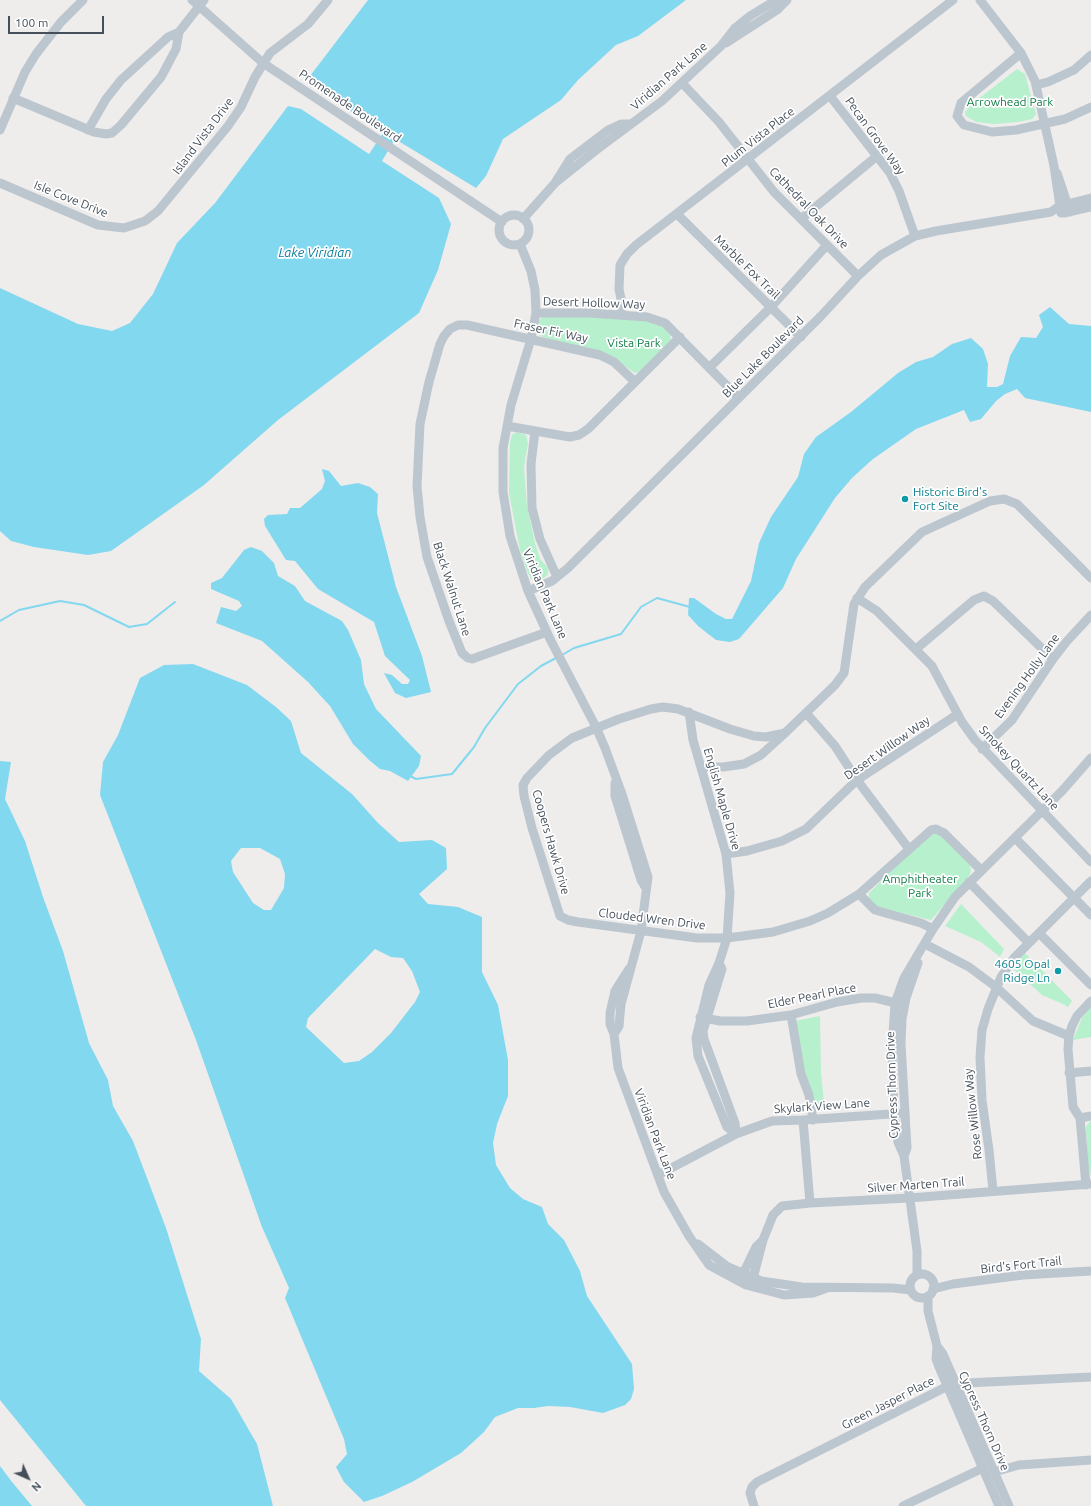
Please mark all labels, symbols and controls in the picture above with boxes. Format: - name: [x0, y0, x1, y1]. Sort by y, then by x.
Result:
- scale bar: [10, 8, 106, 34]
- text: 100 m: [15, 16, 48, 29]
- street label: Viridian Park Lane: [628, 39, 710, 113]
- street label: Promenade Boulevard: [296, 66, 404, 146]
- street label: Pecan Grove Way: [842, 94, 908, 178]
- street label: Island Vista Drive: [169, 95, 237, 177]
- park label: Arrowhead Park: [967, 95, 1053, 109]
- street label: Plum Vista Place: [719, 104, 797, 170]
- street label: Cathedral Oak Drive: [766, 164, 852, 252]
- street label: Isle Cove Drive: [32, 178, 110, 220]
- street label: Marble Fox Trail: [711, 232, 783, 302]
- water label: Lake Viridian: [278, 245, 352, 261]
- street label: Desert Hollow Way: [543, 294, 645, 312]
- street label: Blue Lake Boulevard: [719, 313, 807, 401]
- street label: Fraser Fir Way: [513, 316, 589, 346]
- park label: Vista Park: [607, 336, 661, 350]
- place label: Historic Bird's Fort Site: [913, 485, 987, 513]
- marker: Historic Bird's Fort Site: [900, 494, 910, 504]
- street label: Black Walnut Lane: [430, 540, 474, 638]
- street label: Viridian Park Lane: [520, 547, 570, 641]
- street label: Evening Holly Lane: [991, 631, 1063, 721]
- street label: Desert Willow Way: [841, 713, 933, 783]
- street label: Smokey Quartz Lane: [976, 723, 1062, 813]
- street label: English Maple Drive: [700, 746, 744, 852]
- street label: Coopers Hawk Drive: [529, 788, 573, 896]
- park label: Amphitheater Park: [882, 872, 958, 900]
- street label: Clouded Wren Drive: [598, 905, 706, 933]
- place label: 4605 Opal Ridge Ln: [995, 957, 1050, 985]
- marker: 4605 Opal Ridge Ln: [1053, 966, 1063, 976]
- street label: Elder Pearl Place: [767, 980, 857, 1012]
- street label: Cypress Thorn Drive: [883, 1031, 901, 1139]
- street label: Rose Willow Way: [961, 1068, 985, 1160]
- street label: Viridian Park Lane: [631, 1086, 679, 1182]
- street label: Skylark View Lane: [774, 1095, 870, 1117]
- street label: Silver Marten Trail: [867, 1174, 965, 1196]
- street label: Bird's Fort Trail: [980, 1254, 1062, 1276]
- street label: Cypress Thorn Drive: [956, 1369, 1012, 1473]
- street label: Green Jasper Place: [839, 1373, 937, 1433]
- north arrow: [8, 1458, 48, 1498]
- text: N: [29, 1479, 44, 1494]

